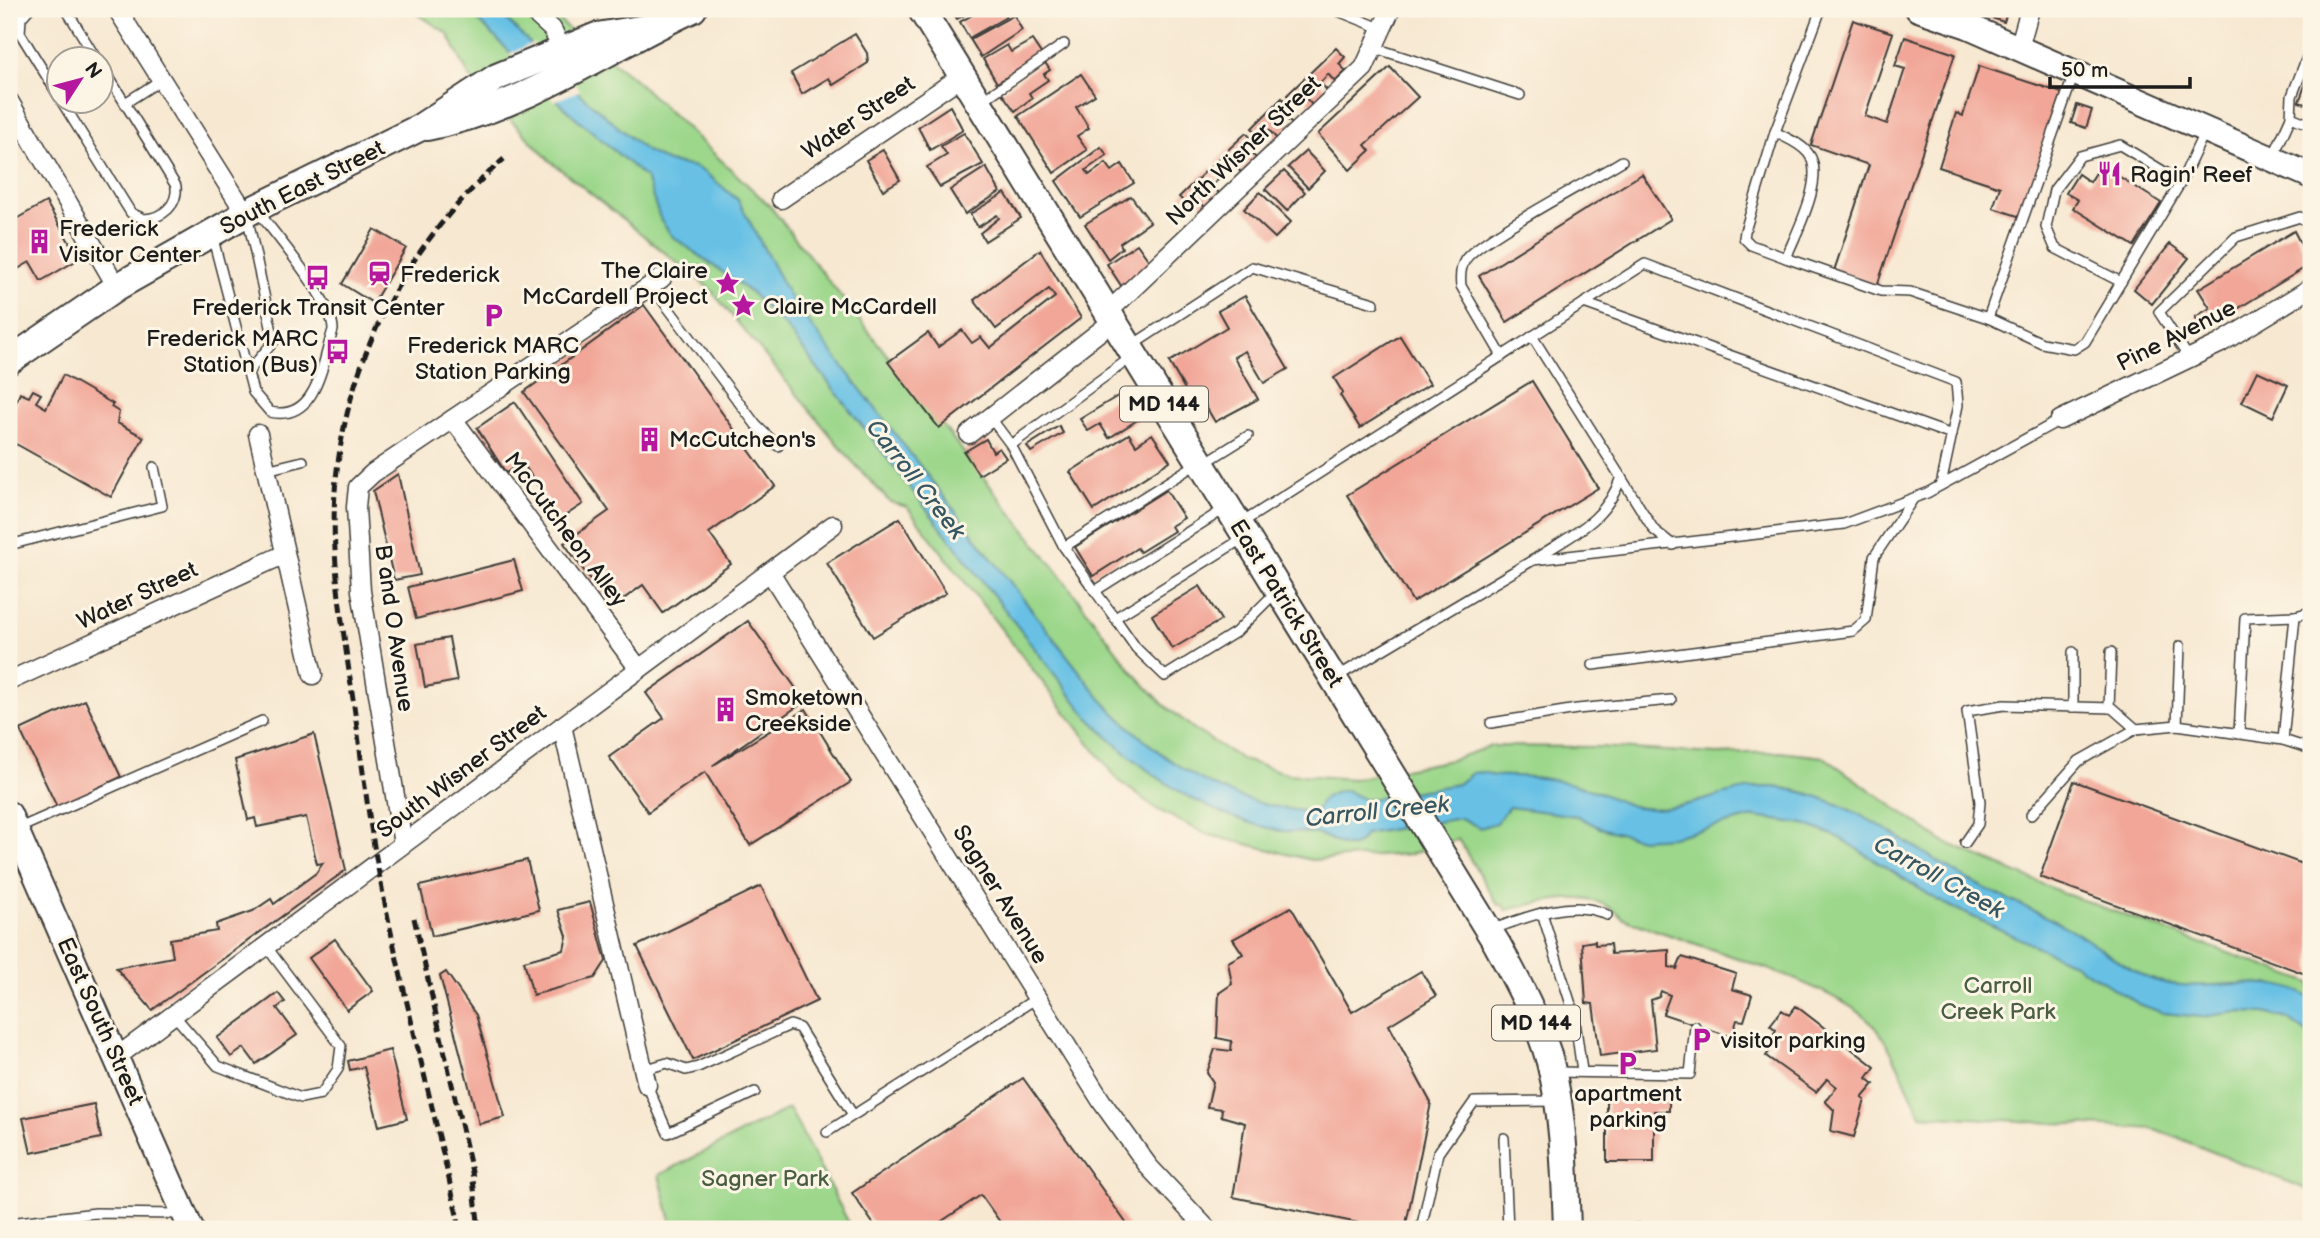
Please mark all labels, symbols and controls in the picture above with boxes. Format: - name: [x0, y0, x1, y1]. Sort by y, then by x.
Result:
- north arrow: [46, 46, 116, 116]
- scale bar: [2050, 46, 2190, 90]
- text: N: [79, 58, 106, 83]
- text: 50 m: [2061, 58, 2108, 83]
- street label: Water Street: [797, 70, 920, 166]
- street label: North Wisner Street: [1160, 70, 1327, 232]
- street label: South East Street: [215, 134, 389, 241]
- restaurant icon: Ragin' Reef: [2096, 160, 2124, 188]
- place label: Ragin' Reef: [2130, 161, 2253, 189]
- place label: Frederick Visitor Center: [59, 215, 201, 269]
- building icon: Frederick Visitor Center: [25, 227, 53, 255]
- place label: The Claire McCardell Project: [522, 257, 708, 311]
- station icon: Frederick: [366, 260, 394, 288]
- place label: Frederick: [400, 261, 500, 289]
- bus stop icon: Frederick Transit Center: [304, 263, 332, 291]
- place icon: The Claire McCardell Project: [714, 269, 742, 297]
- place icon: Claire McCardell: [729, 292, 757, 320]
- place label: Claire McCardell: [763, 293, 937, 321]
- place label: Frederick Transit Center: [192, 294, 445, 322]
- street label: Pine Avenue: [2112, 294, 2241, 378]
- parking icon: Frederick MARC Station Parking: [479, 301, 507, 329]
- place label: Frederick MARC Station (Bus): [146, 325, 318, 379]
- place label: Frederick MARC Station Parking: [407, 332, 579, 386]
- bus stop icon: Frederick MARC Station (Bus): [324, 337, 352, 365]
- road number: MD 144: [1120, 386, 1208, 422]
- water label: Carroll Creek: [860, 413, 972, 546]
- building icon: McCutcheon's: [635, 425, 663, 453]
- place label: McCutcheon's: [669, 426, 816, 454]
- street label: McCutcheon Alley: [498, 447, 633, 613]
- street label: East Patrick Street: [1223, 514, 1349, 693]
- street label: B and O Avenue: [368, 543, 420, 713]
- street label: Water Street: [73, 556, 202, 636]
- place label: Smoketown Creekside: [745, 684, 863, 738]
- building icon: Smoketown Creekside: [711, 696, 739, 724]
- street label: South Wisner Street: [371, 699, 552, 845]
- water label: Carroll Creek: [1304, 789, 1452, 833]
- street label: Sagner Avenue: [946, 820, 1054, 969]
- water label: Carroll Creek: [1868, 830, 2010, 926]
- street label: East South Street: [51, 933, 150, 1110]
- park label: Carroll Creek Park: [1940, 972, 2056, 1026]
- road number: MD 144: [1492, 1006, 1580, 1040]
- parking icon: visitor parking: [1687, 1026, 1715, 1054]
- place label: visitor parking: [1720, 1027, 1866, 1055]
- parking icon: apartment parking: [1614, 1049, 1642, 1077]
- place label: apartment parking: [1574, 1080, 1682, 1134]
- park label: Sagner Park: [701, 1165, 829, 1193]

